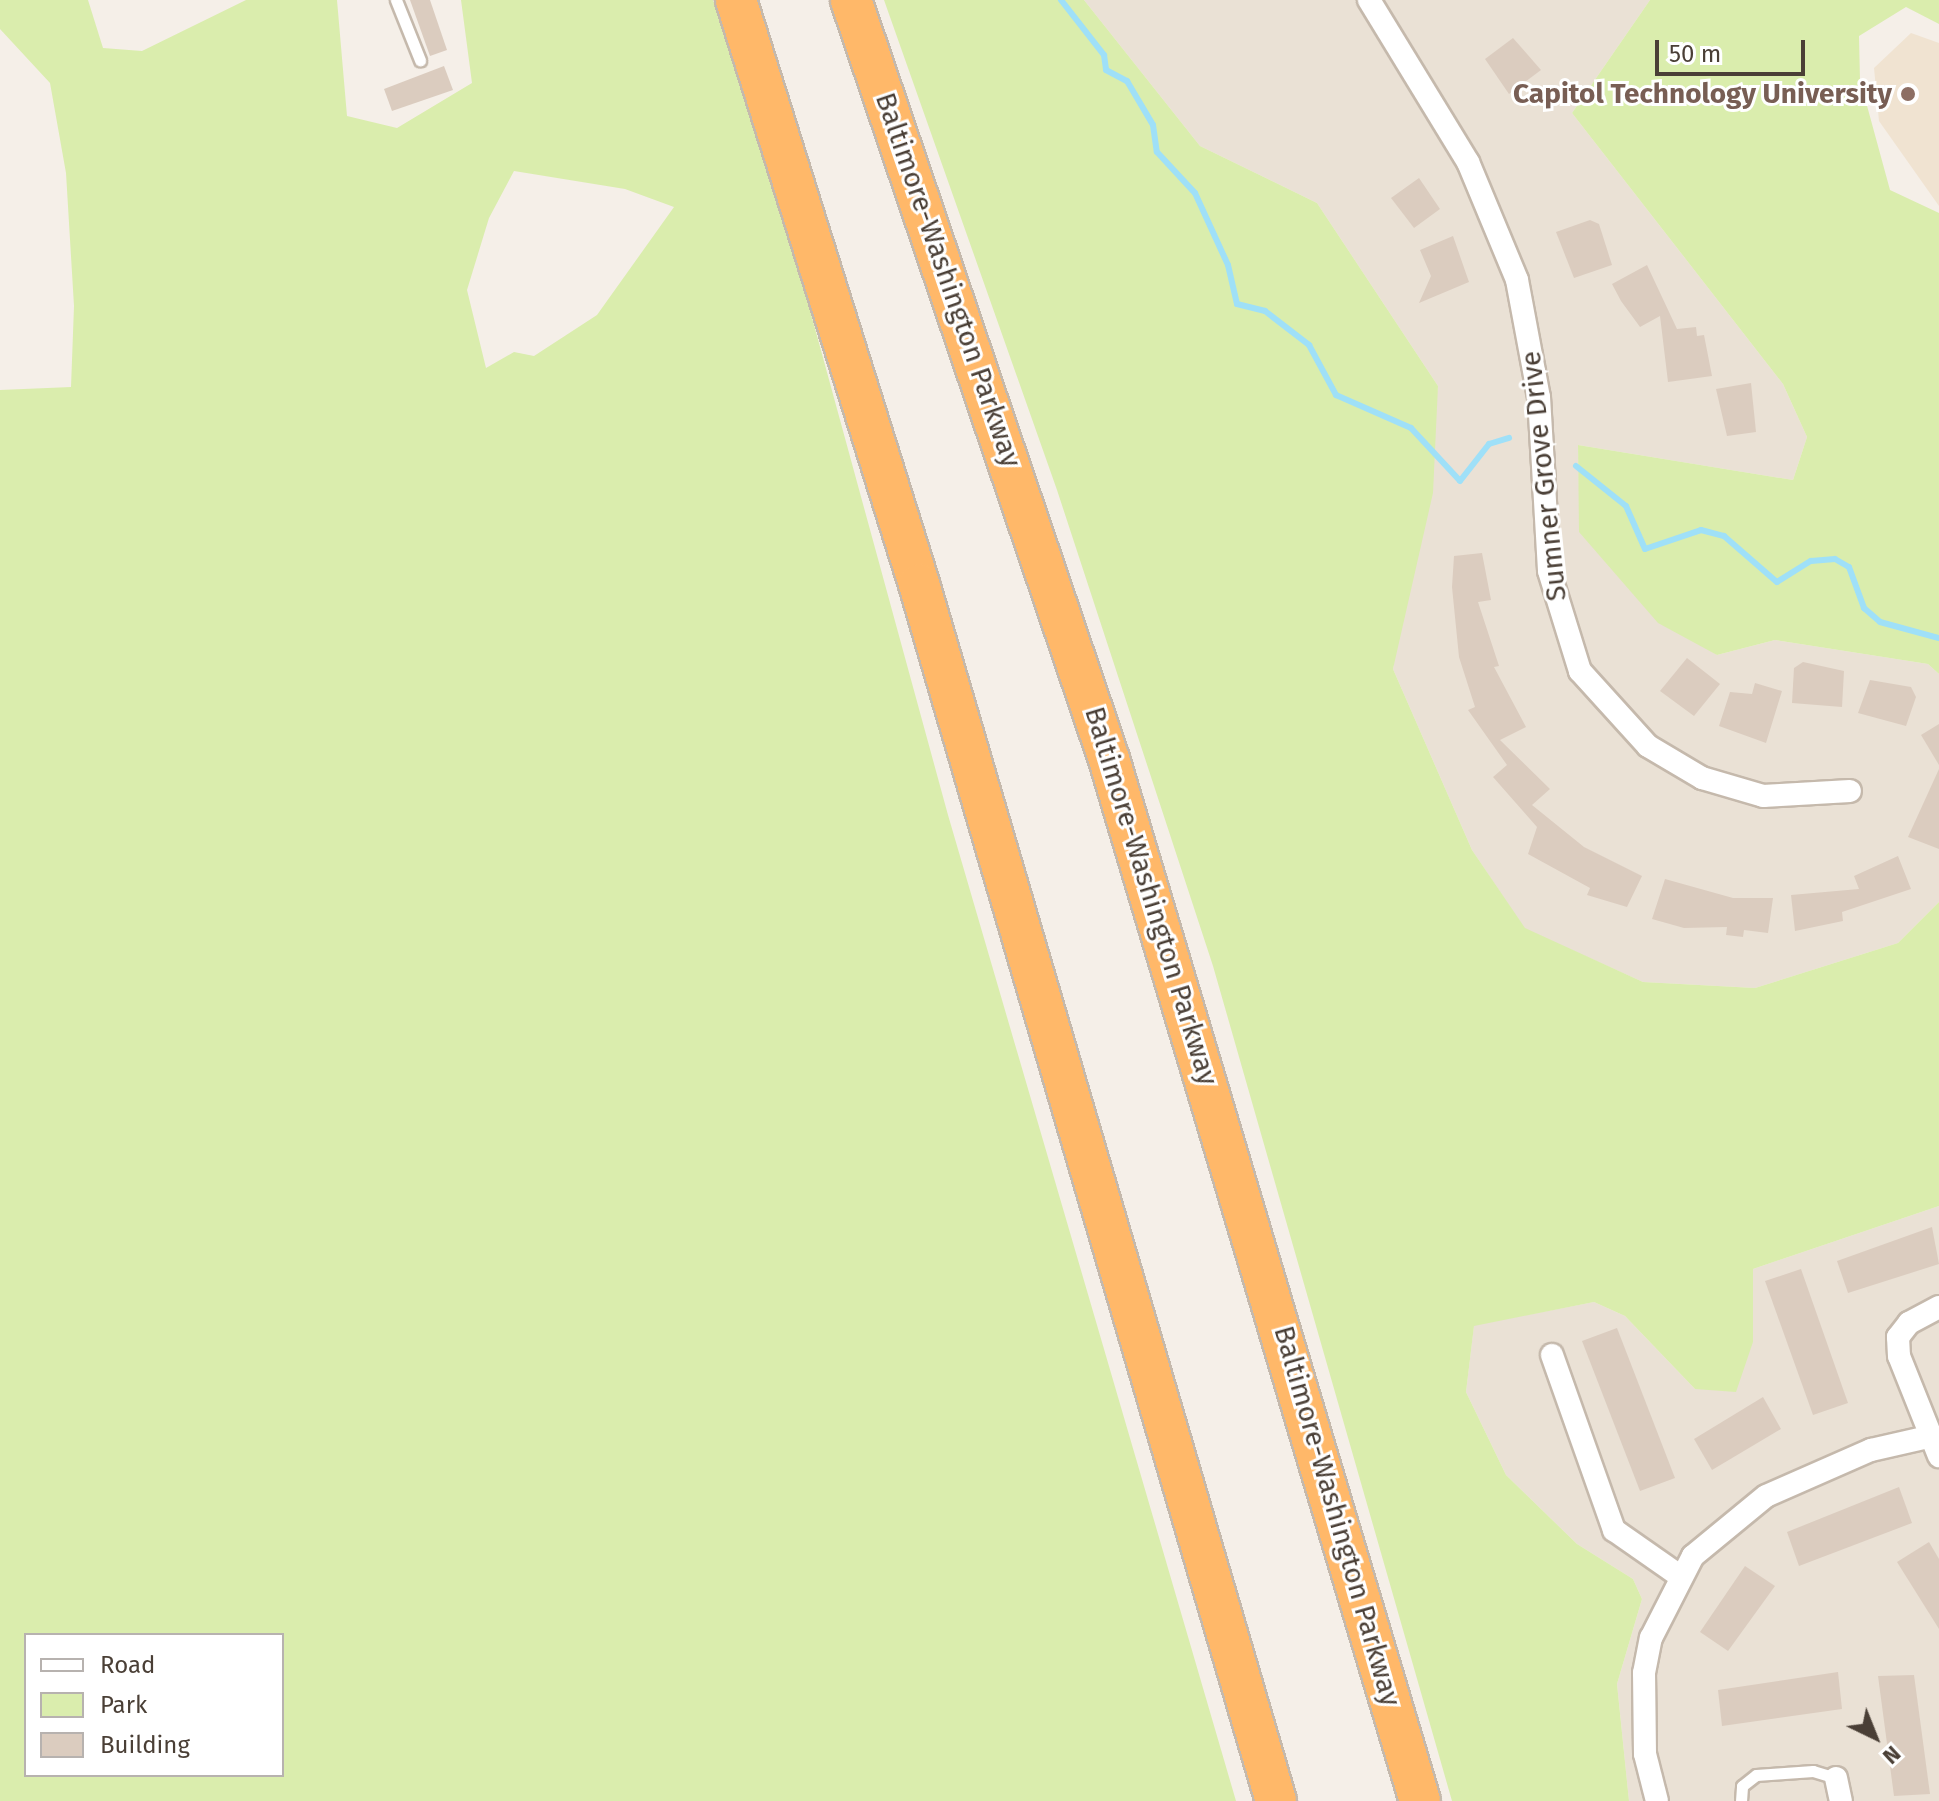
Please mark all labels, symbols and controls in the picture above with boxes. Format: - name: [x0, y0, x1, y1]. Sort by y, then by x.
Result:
- scale bar: [1659, 24, 1809, 74]
- text: 50 m: [1669, 40, 1721, 68]
- place label: Capitol Technology University: [1513, 77, 1892, 111]
- marker: Capitol Technology University: [1899, 85, 1917, 103]
- street label: Baltimore-Washington Parkway: [868, 88, 1028, 472]
- street label: Sumner Grove Drive: [1514, 349, 1574, 603]
- street label: Baltimore-Washington Parkway: [1077, 703, 1225, 1089]
- street label: Baltimore-Washington Parkway: [1267, 1322, 1407, 1710]
- legend: [24, 1633, 284, 1777]
- text: Road: [100, 1651, 155, 1679]
- text: Park: [100, 1691, 147, 1719]
- north arrow: [1835, 1697, 1915, 1777]
- text: Building: [100, 1731, 190, 1759]
- text: N: [1877, 1740, 1906, 1770]

